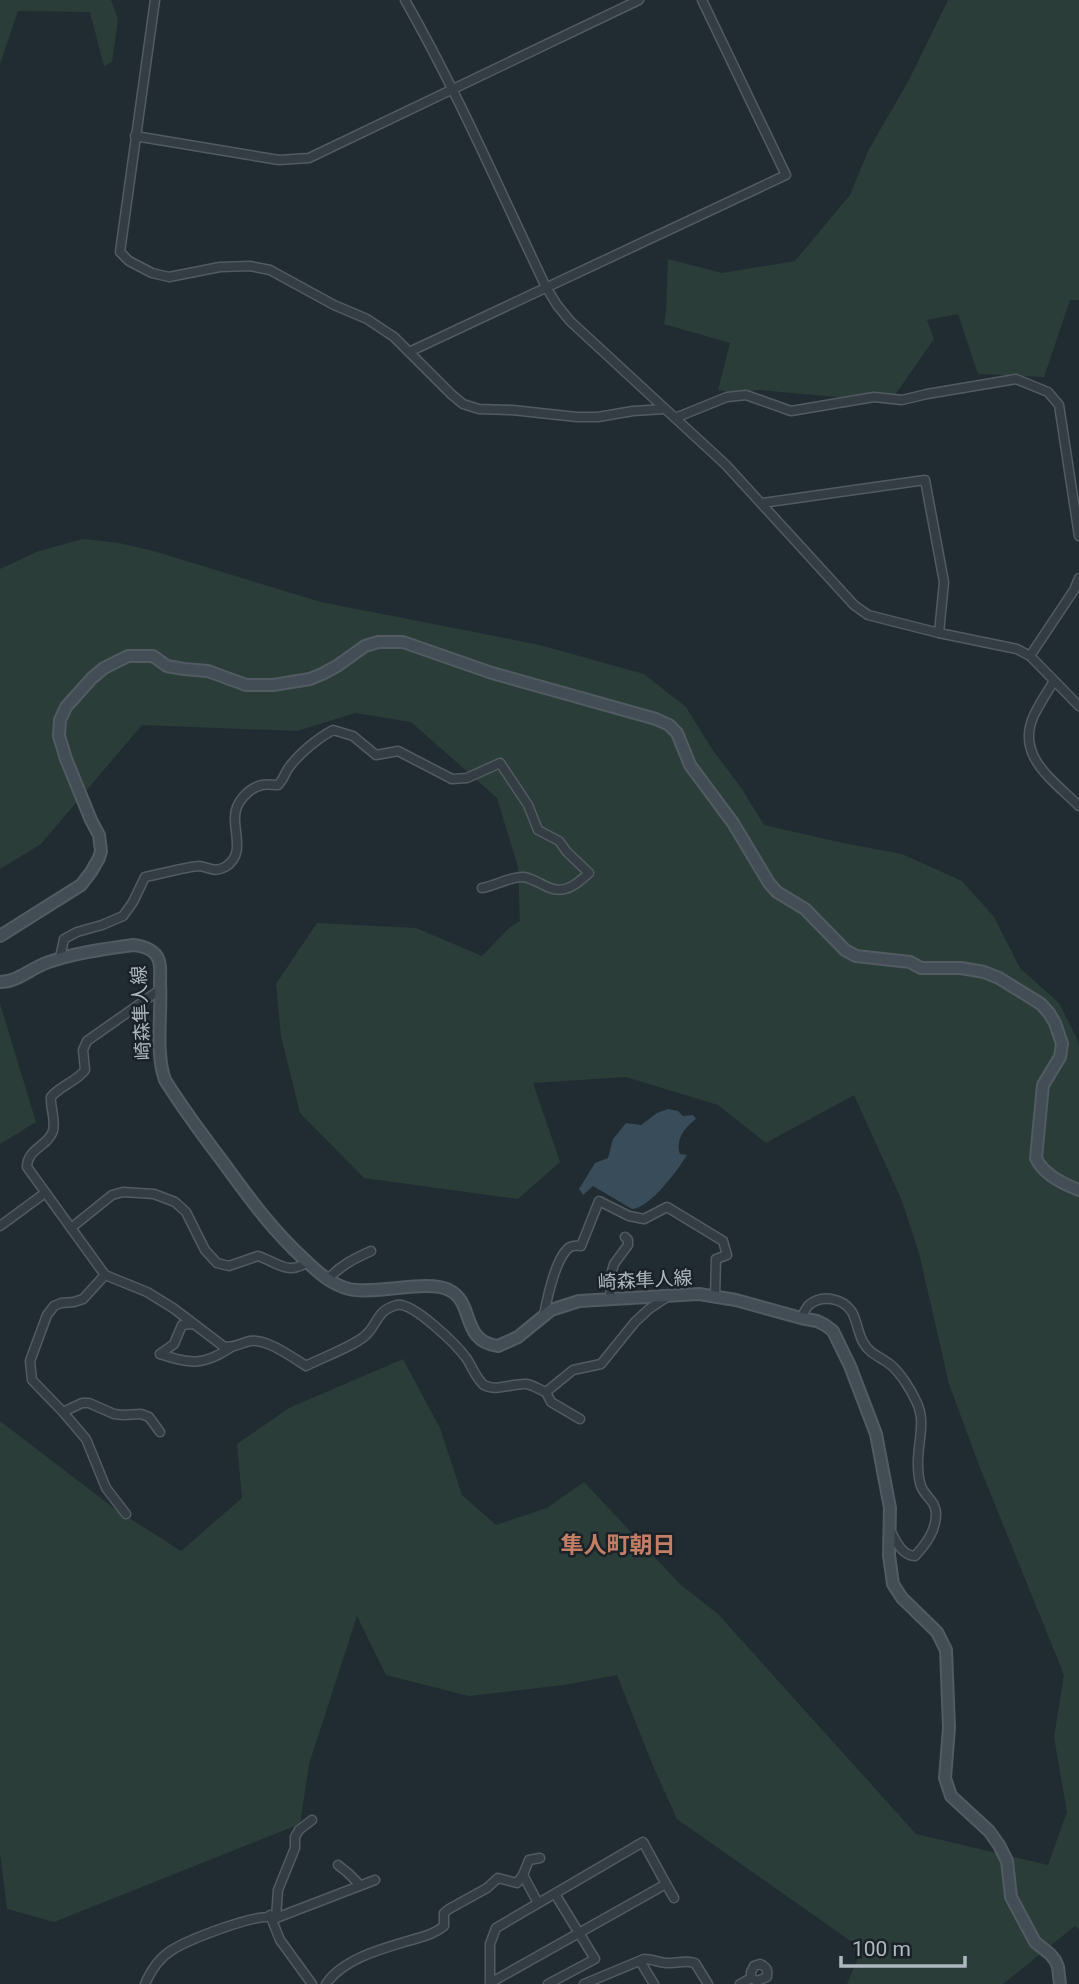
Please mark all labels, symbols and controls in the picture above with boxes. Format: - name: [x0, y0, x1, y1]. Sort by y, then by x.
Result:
- street label: 崎森隼人線: [127, 965, 155, 1061]
- street label: 崎森隼人線: [597, 1266, 693, 1294]
- district label: 隼人町朝日: [561, 1532, 676, 1559]
- scale bar: [841, 1924, 965, 1968]
- text: 100 m: [852, 1937, 911, 1961]

